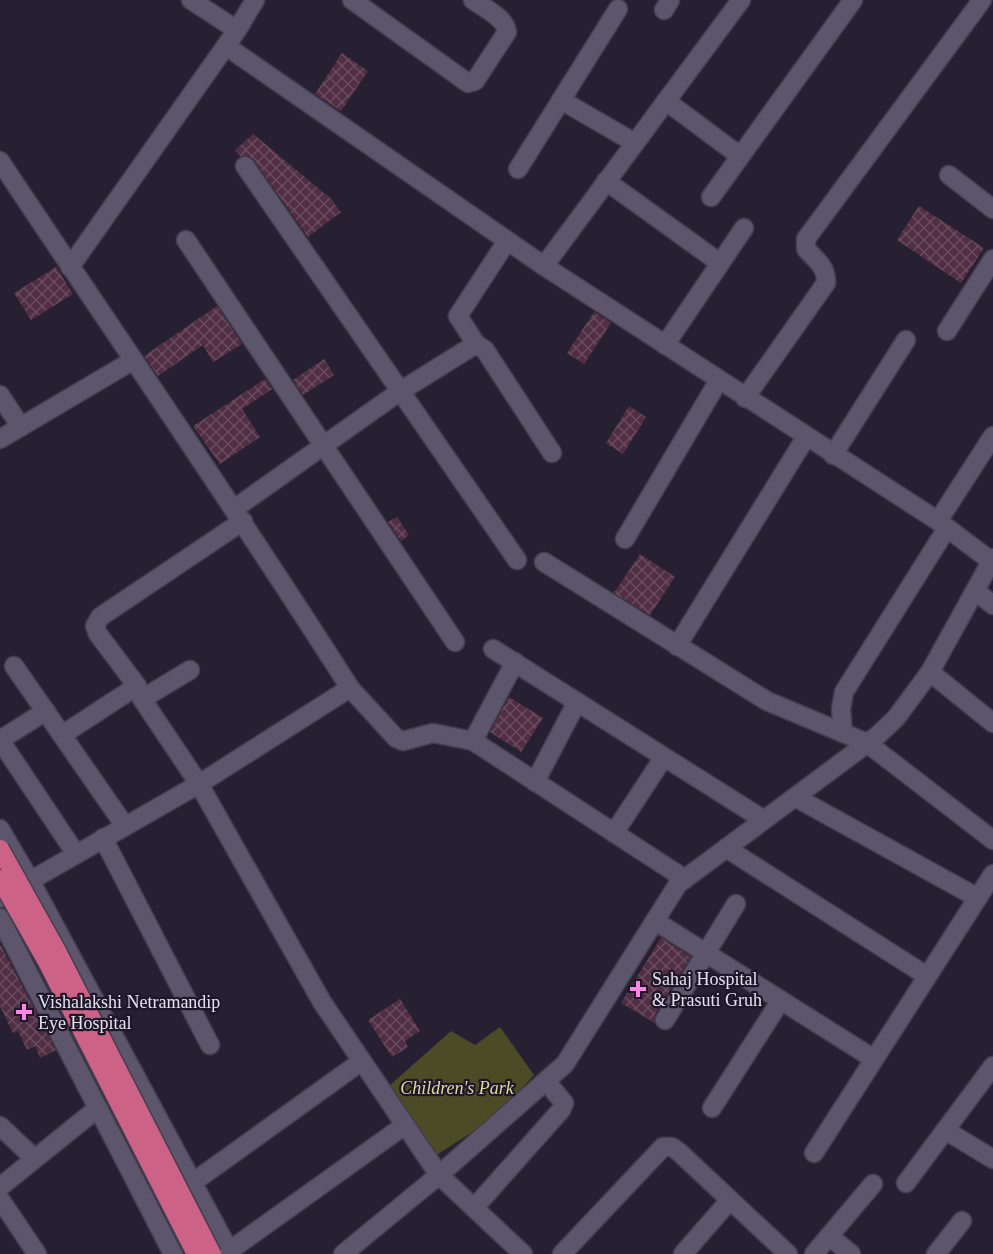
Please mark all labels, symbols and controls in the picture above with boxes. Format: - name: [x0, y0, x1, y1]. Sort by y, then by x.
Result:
- place label: Sahaj Hospital & Prasuti Gruh: [652, 969, 762, 1010]
- marker: Sahaj Hospital & Prasuti Gruh: [629, 980, 647, 998]
- place label: Vishalakshi Netramandip Eye Hospital: [38, 992, 220, 1033]
- marker: Vishalakshi Netramandip Eye Hospital: [15, 1003, 33, 1021]
- park label: Children's Park: [400, 1078, 515, 1098]

